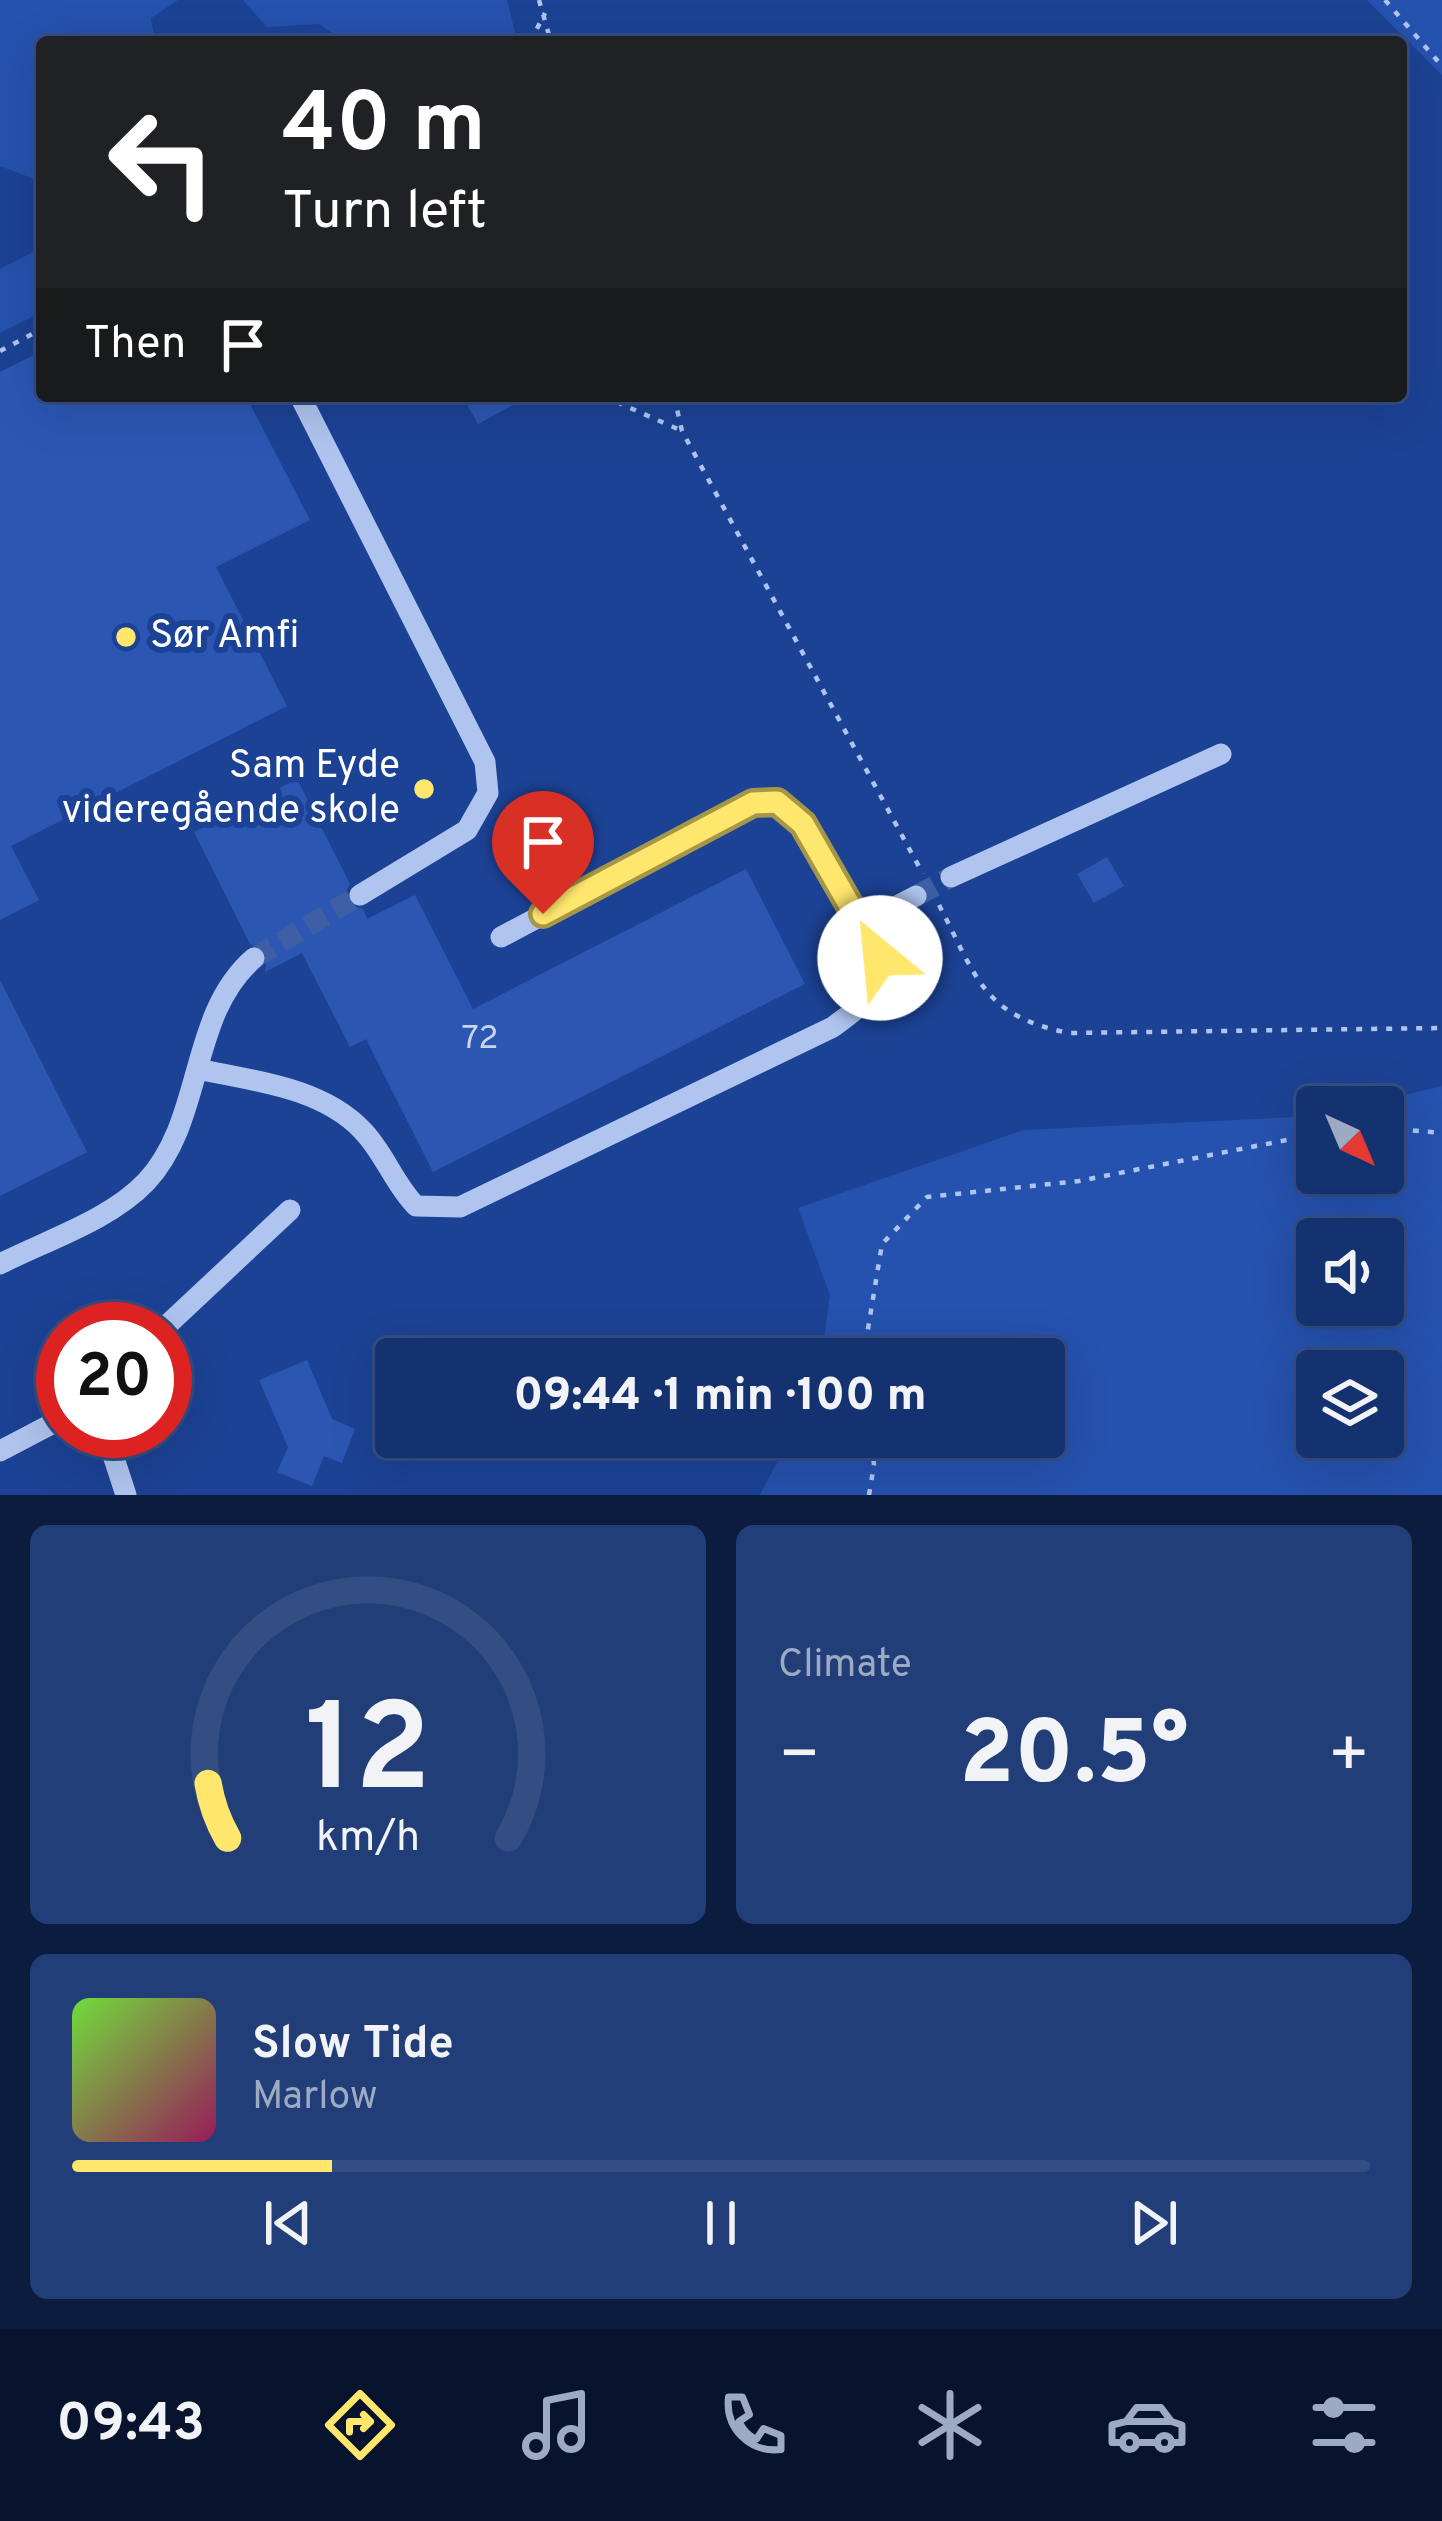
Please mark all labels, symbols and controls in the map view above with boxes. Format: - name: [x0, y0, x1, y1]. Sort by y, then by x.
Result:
- text: 40 m: [282, 75, 486, 181]
- icon: left: [84, 84, 240, 240]
- text: Turn left: [282, 179, 487, 248]
- icon: arrive: [210, 312, 276, 378]
- text: Then: [84, 317, 186, 374]
- place label: Sør Amfi: [150, 613, 299, 662]
- marker: Sør Amfi: [113, 624, 139, 650]
- place label: Sam Eyde videregående skole: [62, 743, 400, 837]
- marker: Sam Eyde videregående skole: [411, 776, 437, 802]
- pin: [492, 791, 594, 914]
- icon: arrive: [510, 809, 576, 875]
- position arrow: [817, 895, 943, 1021]
- house number: 72: [462, 1019, 498, 1061]
- north arrow: [1296, 1086, 1404, 1194]
- map controls: [1296, 1086, 1404, 1458]
- button: sound: [1296, 1218, 1404, 1326]
- speed limit sign: 20: [36, 1302, 192, 1458]
- button: layers: [1296, 1350, 1404, 1458]
- text: 09:44 · 1 min · 100 m: [513, 1369, 927, 1426]
- text: Climate: [778, 1642, 912, 1691]
- text: 12: [305, 1677, 431, 1835]
- text: 20.5°: [959, 1702, 1189, 1815]
- text: −: [778, 1717, 821, 1800]
- text: +: [1327, 1717, 1370, 1800]
- text: km/h: [316, 1811, 420, 1865]
- text: Slow Tide: [252, 2017, 454, 2074]
- text: Marlow: [252, 2074, 378, 2123]
- icon: previous: [255, 2190, 321, 2256]
- icon: pause: [688, 2190, 754, 2256]
- icon: next: [1121, 2190, 1187, 2256]
- icon: directions: [318, 2383, 402, 2467]
- icon: music: [515, 2383, 599, 2467]
- icon: phone: [711, 2383, 795, 2467]
- icon: climate: [908, 2383, 992, 2467]
- icon: car: [1105, 2383, 1189, 2467]
- icon: filters: [1302, 2383, 1386, 2467]
- text: 09:43: [56, 2391, 205, 2460]

